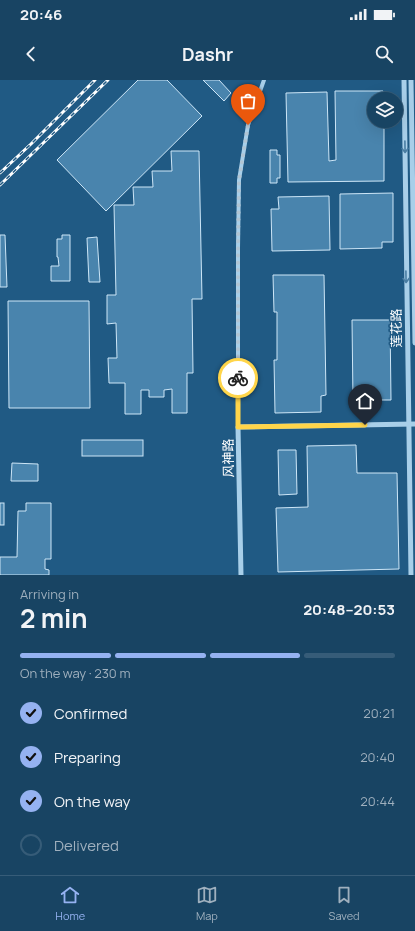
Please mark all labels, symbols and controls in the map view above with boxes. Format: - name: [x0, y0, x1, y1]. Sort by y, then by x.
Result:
- text: 20:46: [20, 4, 62, 25]
- text: Dashr: [182, 42, 233, 66]
- icon: back: [20, 43, 42, 65]
- icon: search: [373, 43, 395, 65]
- pin: [231, 84, 265, 125]
- icon: bag: [237, 90, 259, 112]
- map controls: [367, 92, 403, 128]
- button: layers: [367, 92, 403, 128]
- one-way arrow: [401, 140, 408, 153]
- one-way arrow: [403, 270, 410, 283]
- street label: 莲花路: [387, 308, 405, 348]
- courier: [218, 358, 258, 398]
- icon: bike: [227, 367, 249, 389]
- pin: [348, 384, 382, 425]
- icon: home: [354, 390, 376, 412]
- street label: 风神路: [219, 438, 237, 478]
- text: Arriving in: [20, 585, 79, 603]
- text: 20:48–20:53: [303, 599, 395, 620]
- text: 2 min: [20, 600, 88, 636]
- text: On the way · 230 m: [20, 664, 130, 682]
- icon: check: [20, 702, 42, 724]
- text: Confirmed: [54, 703, 127, 724]
- text: 20:21: [363, 704, 395, 722]
- icon: check: [20, 746, 42, 768]
- text: Preparing: [54, 747, 121, 768]
- text: 20:40: [360, 748, 395, 766]
- icon: check: [20, 790, 42, 812]
- text: On the way: [54, 791, 130, 812]
- text: 20:44: [360, 792, 395, 810]
- text: Delivered: [54, 835, 119, 856]
- tab: Home: [55, 884, 85, 923]
- tab: Map: [196, 884, 218, 923]
- tab: Saved: [329, 884, 360, 923]

